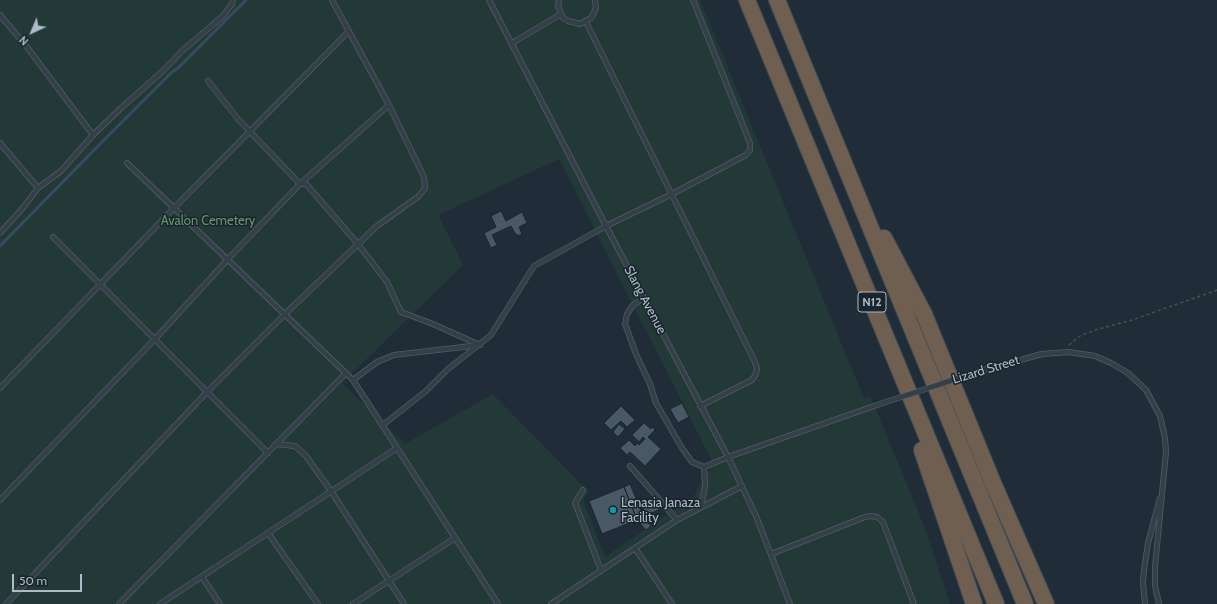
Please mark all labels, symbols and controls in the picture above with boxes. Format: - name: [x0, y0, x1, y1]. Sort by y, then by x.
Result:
- north arrow: [12, 12, 52, 52]
- text: N: [16, 33, 31, 48]
- park label: Avalon Cemetery: [161, 213, 255, 229]
- street label: Slang Avenue: [621, 263, 669, 337]
- road number: N12: [858, 292, 886, 312]
- street label: Lizard Street: [951, 352, 1021, 388]
- place label: Lenasia Janaza Facility: [621, 495, 700, 526]
- marker: Lenasia Janaza Facility: [608, 505, 618, 515]
- scale bar: [14, 566, 84, 592]
- text: 50 m: [19, 573, 47, 588]

